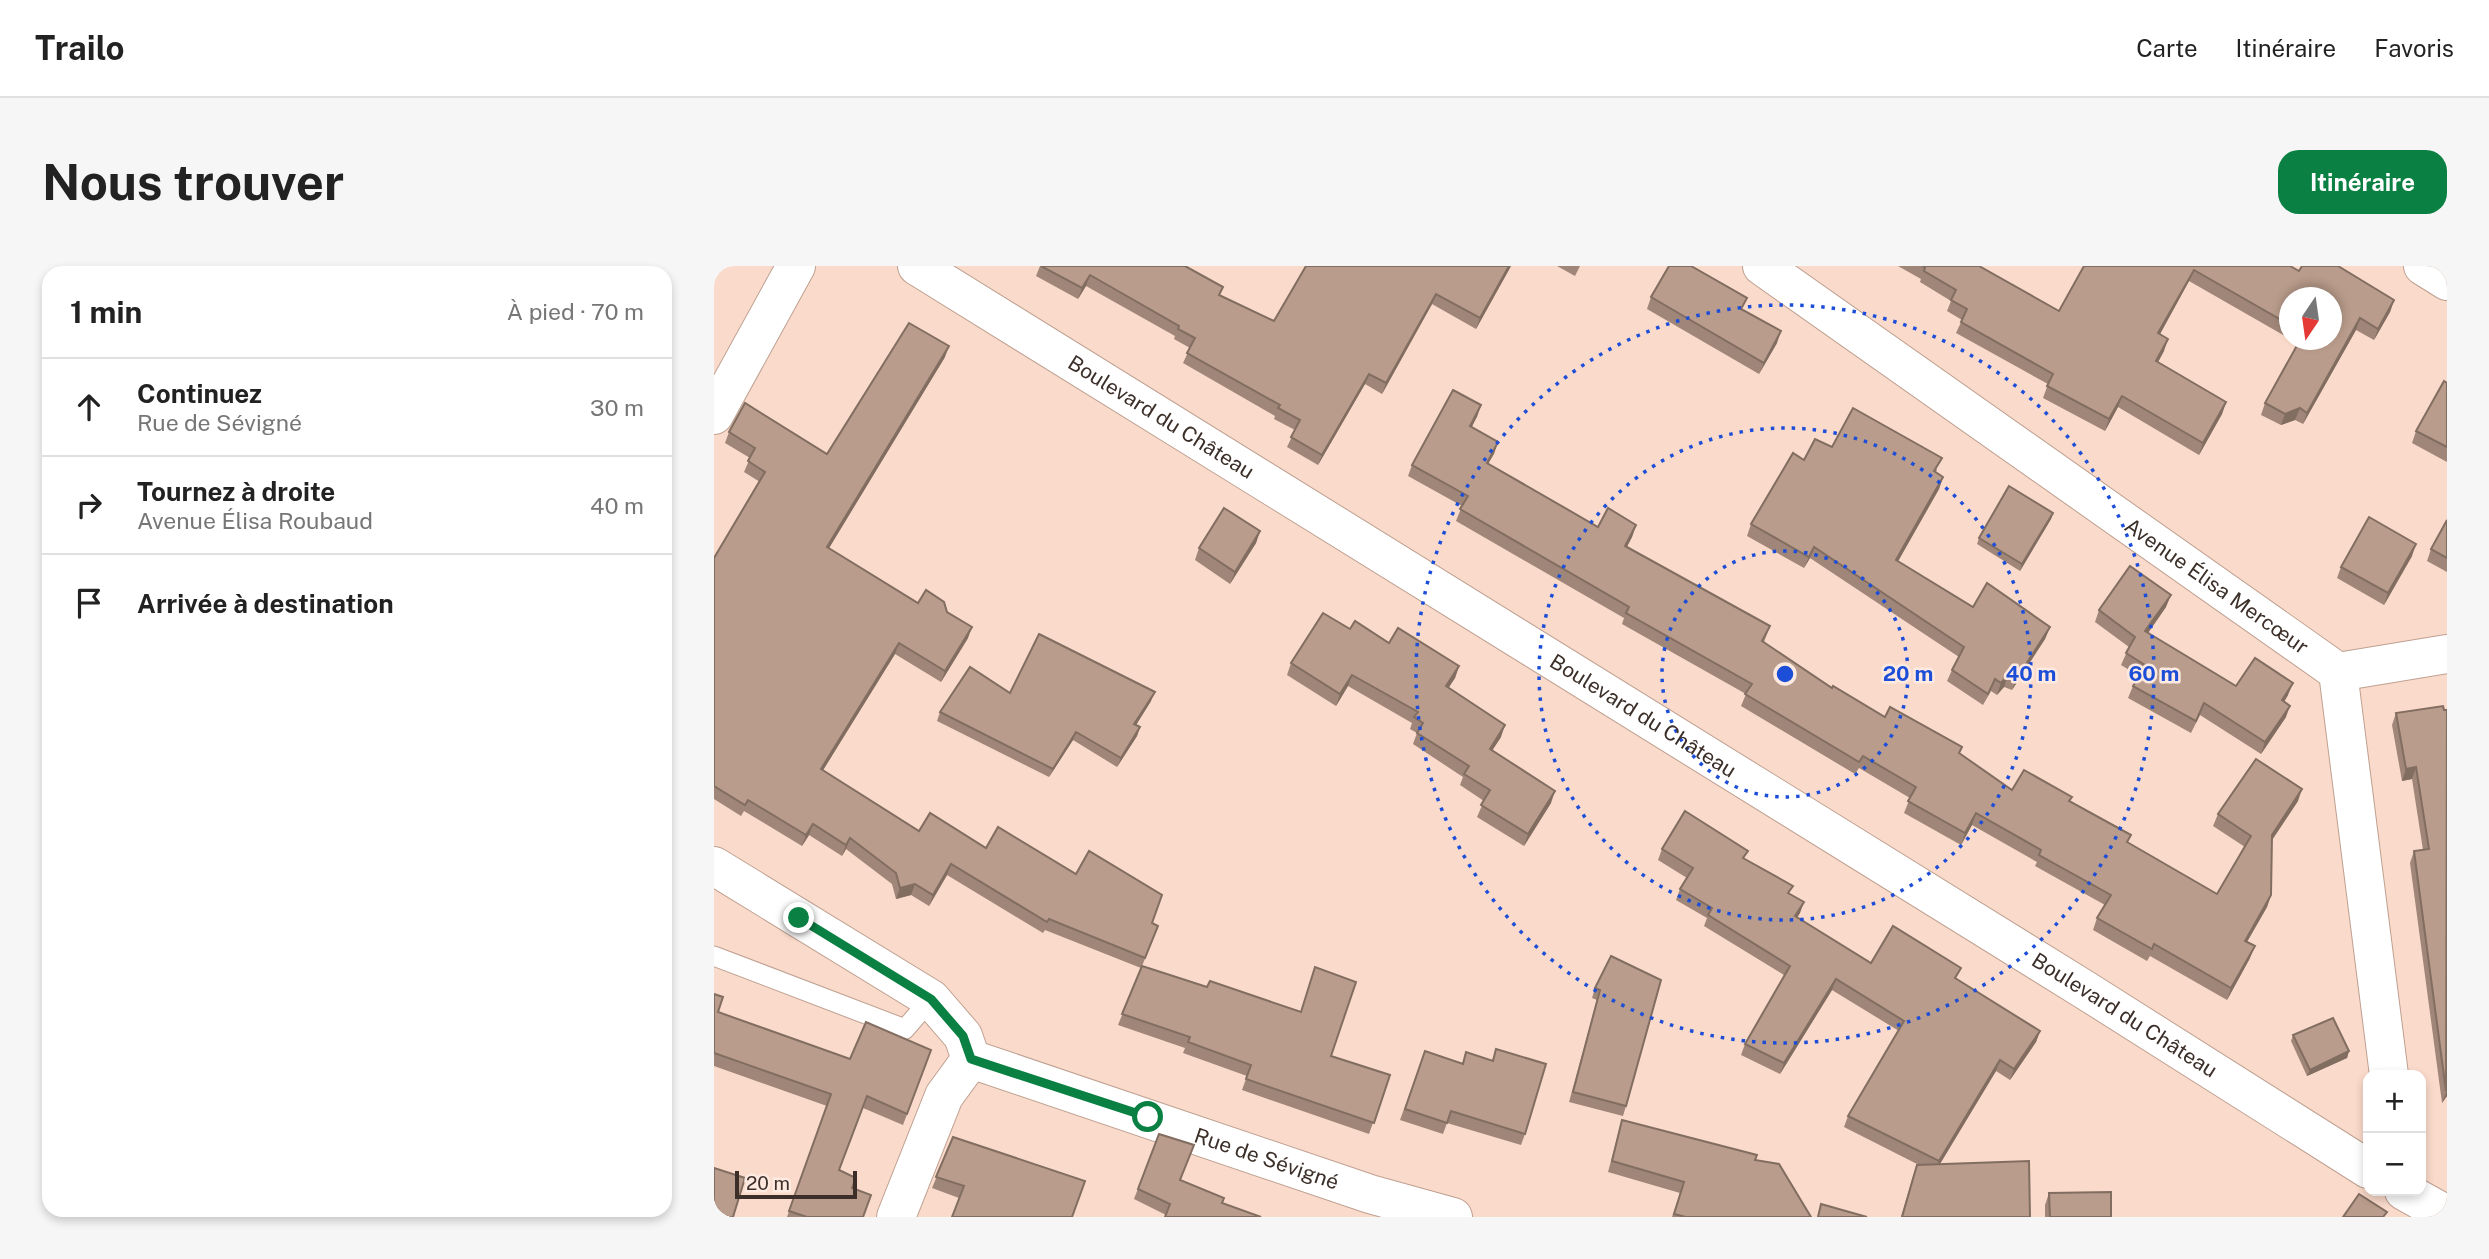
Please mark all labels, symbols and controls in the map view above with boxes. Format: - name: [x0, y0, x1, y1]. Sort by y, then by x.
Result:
- text: Trailo: [35, 29, 125, 67]
- text: Carte: [2136, 34, 2198, 62]
- text: Itinéraire: [2236, 34, 2336, 62]
- text: Favoris: [2374, 34, 2454, 62]
- button: Itinéraire: [2278, 150, 2447, 214]
- text: Nous trouver: [42, 153, 344, 211]
- north arrow: [2279, 287, 2342, 350]
- text: 1 min: [70, 294, 142, 330]
- text: À pied · 70 m: [507, 298, 644, 325]
- street label: Boulevard du Château: [1064, 350, 1259, 484]
- text: Continuez: [137, 378, 262, 409]
- icon: ahead: [70, 388, 108, 426]
- text: 30 m: [590, 394, 644, 421]
- text: Rue de Sévigné: [137, 409, 302, 436]
- text: Tournez à droite: [137, 476, 335, 507]
- icon: right: [70, 486, 108, 524]
- text: 40 m: [590, 492, 644, 519]
- text: Avenue Élisa Roubaud: [137, 507, 373, 534]
- street label: Avenue Élisa Mercœur: [2120, 513, 2313, 659]
- icon: arrive: [70, 584, 108, 622]
- text: Arrivée à destination: [137, 588, 394, 619]
- street label: Boulevard du Château: [1545, 648, 1741, 783]
- text: 20 m: [1883, 661, 1933, 686]
- text: 40 m: [2006, 661, 2056, 686]
- text: 60 m: [2129, 661, 2179, 686]
- centre of rings: [1773, 662, 1797, 686]
- route end: [783, 902, 814, 933]
- street label: Boulevard du Château: [2027, 947, 2222, 1082]
- map controls: [2363, 1070, 2426, 1196]
- button: +: [2363, 1070, 2426, 1133]
- route start: [1132, 1101, 1163, 1132]
- street label: Rue de Sévigné: [1191, 1123, 1342, 1195]
- button: −: [2363, 1133, 2426, 1196]
- scale bar: [735, 1168, 858, 1200]
- text: 20 m: [746, 1172, 790, 1194]

